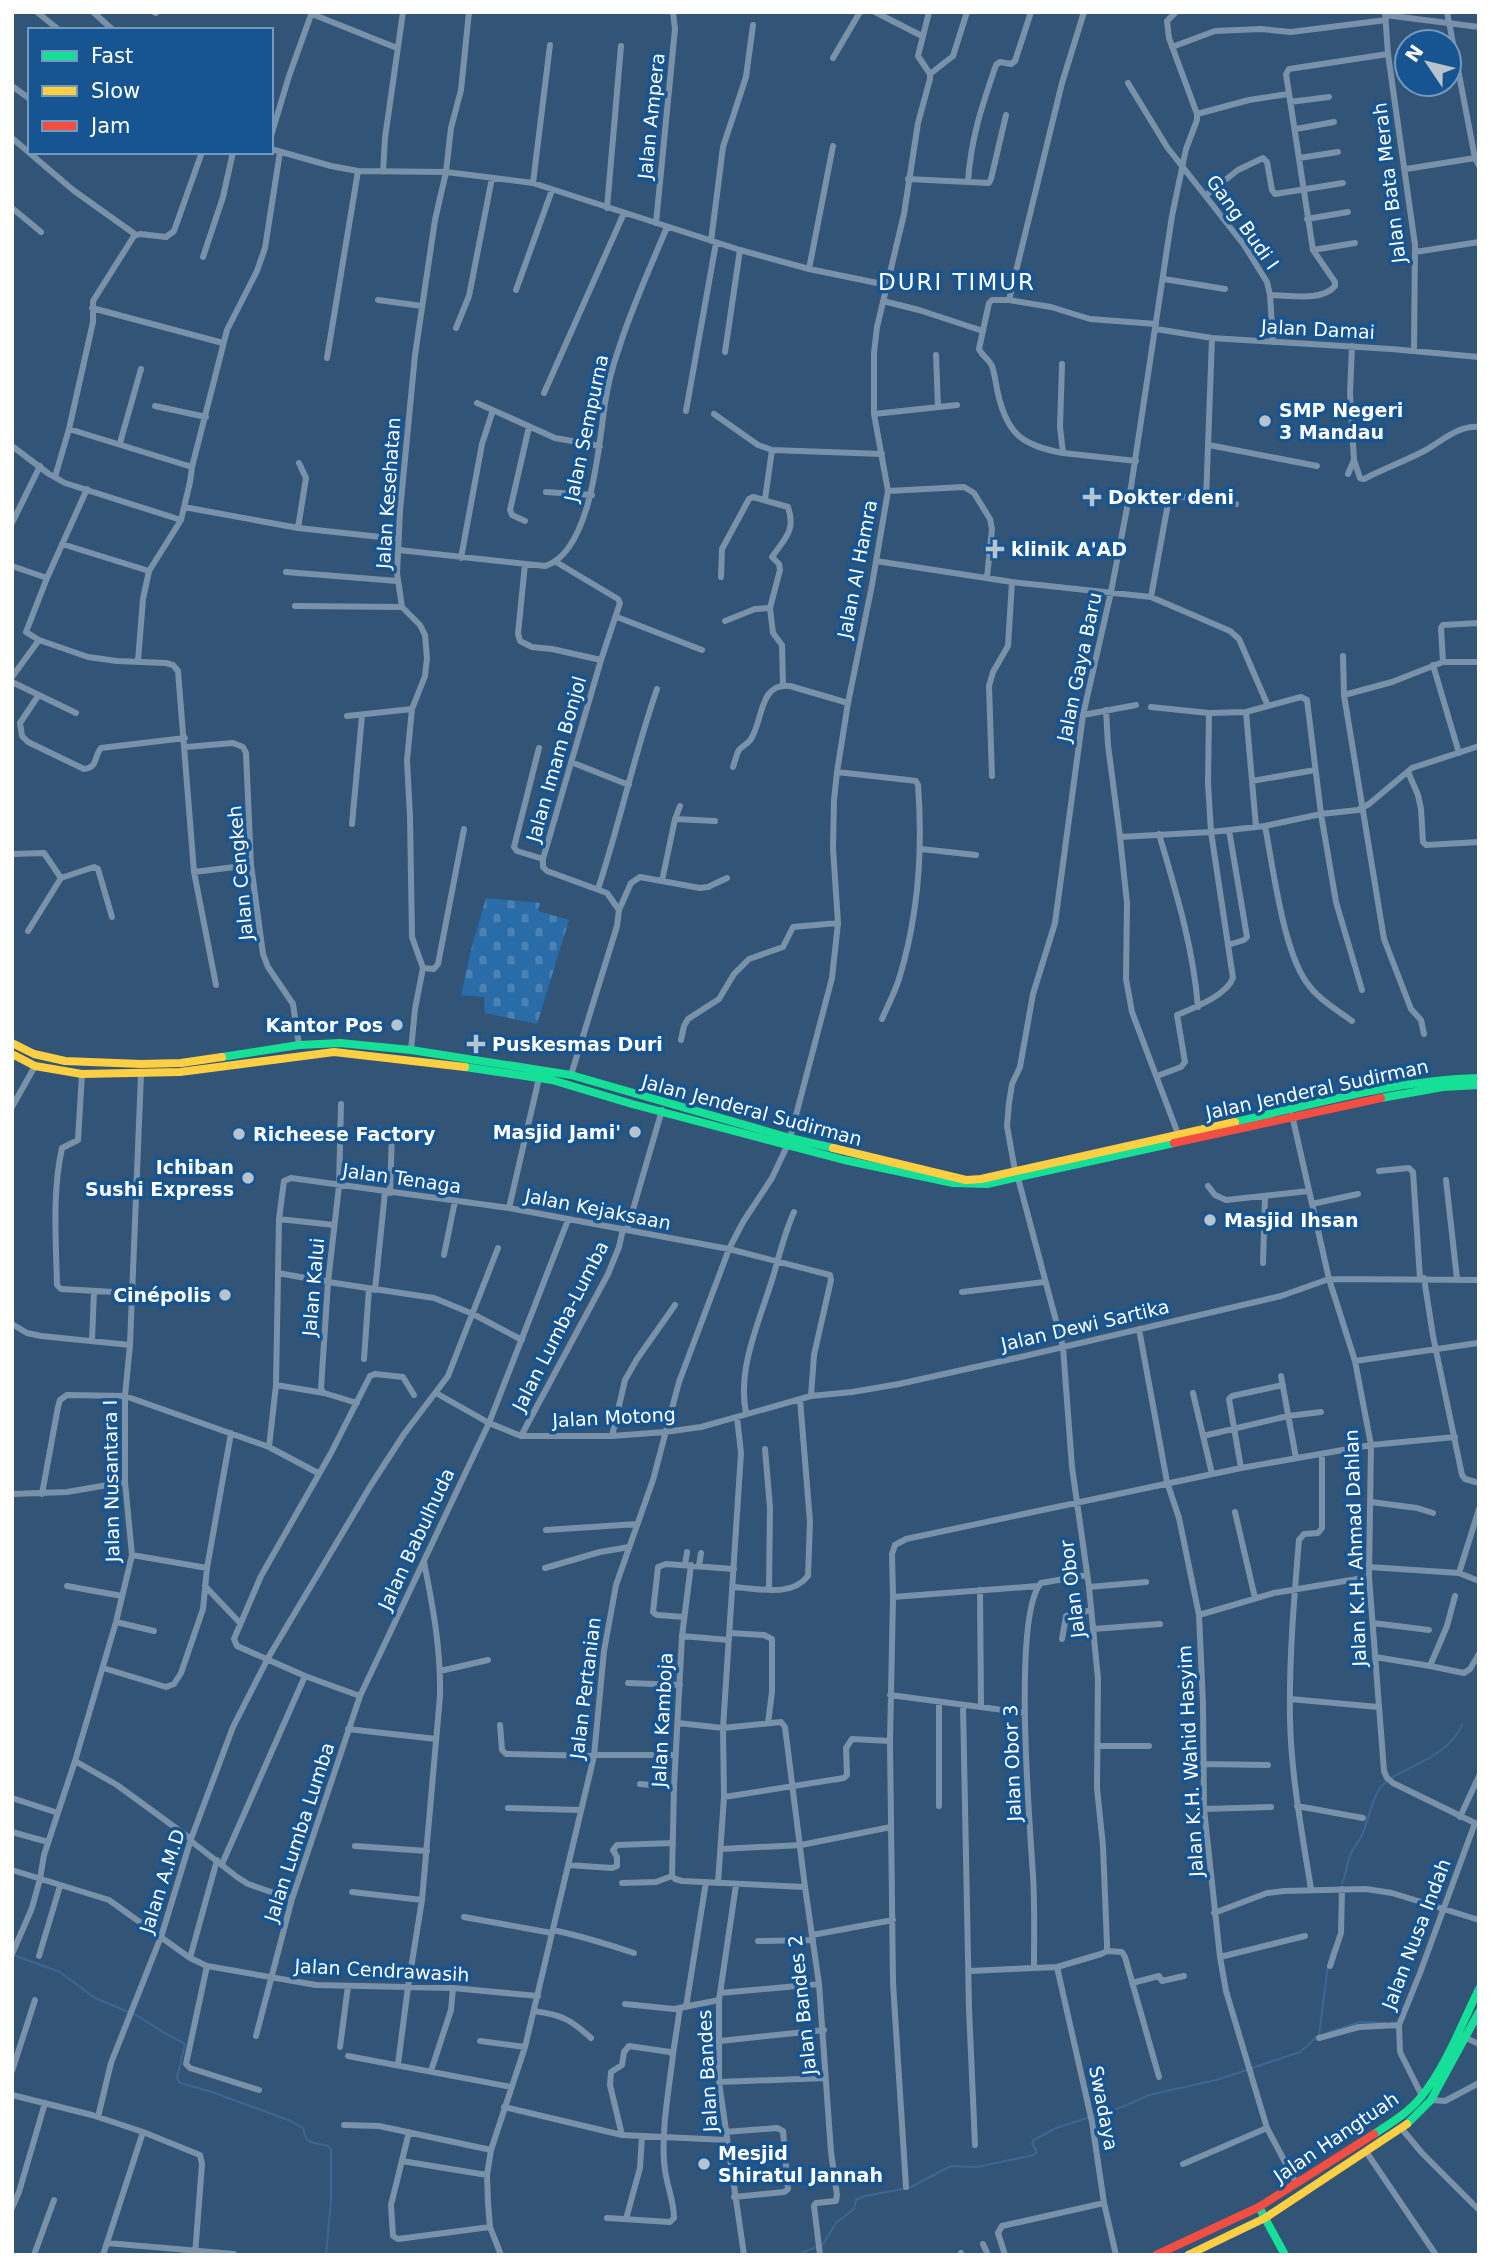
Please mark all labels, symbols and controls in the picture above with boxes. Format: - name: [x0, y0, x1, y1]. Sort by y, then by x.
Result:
- legend: [28, 28, 273, 154]
- north arrow: [1393, 28, 1463, 98]
- text: N: [1401, 40, 1428, 66]
- text: Fast: [91, 44, 133, 68]
- street label: Jalan Ampera: [633, 52, 669, 181]
- text: Slow: [91, 79, 140, 103]
- street label: Jalan Bata Merah: [1368, 101, 1410, 266]
- text: Jam: [89, 114, 131, 138]
- street label: Gang Budi I: [1202, 170, 1284, 274]
- district label: DURI TIMUR: [878, 269, 1036, 295]
- street label: Jalan Damai: [1260, 315, 1375, 343]
- street label: Jalan Sempurna: [559, 352, 612, 505]
- place label: SMP Negeri 3 Mandau: [1279, 399, 1403, 443]
- marker: SMP Negeri 3 Mandau: [1257, 413, 1273, 429]
- street label: Jalan Kesehatan: [372, 416, 404, 571]
- place label: Dokter deni: [1108, 486, 1234, 508]
- marker: Dokter deni: [1082, 487, 1102, 507]
- street label: Jalan Al Hamra: [833, 498, 881, 641]
- place label: klinik A'AD: [1011, 538, 1127, 560]
- marker: klinik A'AD: [985, 539, 1005, 559]
- street label: Jalan Gaya Baru: [1052, 590, 1106, 745]
- street label: Jalan Imam Bonjol: [522, 674, 590, 845]
- street label: Jalan Cengkeh: [223, 805, 257, 942]
- place label: Kantor Pos: [266, 1014, 383, 1036]
- marker: Kantor Pos: [389, 1017, 405, 1033]
- place label: Puskesmas Duri: [492, 1033, 663, 1055]
- marker: Puskesmas Duri: [466, 1034, 486, 1054]
- street label: Jalan Jenderal Sudirman: [1203, 1055, 1430, 1124]
- street label: Jalan Jenderal Sudirman: [638, 1070, 865, 1150]
- place label: Masjid Jami': [493, 1121, 621, 1143]
- place label: Richeese Factory: [253, 1123, 436, 1145]
- marker: Masjid Jami': [627, 1124, 643, 1140]
- marker: Richeese Factory: [231, 1126, 247, 1142]
- place label: Ichiban Sushi Express: [85, 1156, 234, 1200]
- street label: Jalan Tenaga: [340, 1159, 463, 1197]
- marker: Ichiban Sushi Express: [240, 1170, 256, 1186]
- street label: Jalan Kejaksaan: [522, 1184, 673, 1234]
- place label: Masjid Ihsan: [1224, 1209, 1359, 1231]
- marker: Masjid Ihsan: [1202, 1212, 1218, 1228]
- street label: Jalan Kalui: [298, 1237, 328, 1338]
- street label: Jalan Lumba-Lumba: [507, 1237, 613, 1416]
- place label: Cinépolis: [113, 1284, 211, 1306]
- marker: Cinépolis: [217, 1287, 233, 1303]
- street label: Jalan Dewi Sartika: [998, 1295, 1171, 1355]
- street label: Jalan Nusantara I: [99, 1400, 123, 1563]
- street label: Jalan Motong: [551, 1403, 676, 1431]
- street label: Jalan K.H. Ahmad Dahlan: [1340, 1429, 1370, 1668]
- street label: Jalan Babulhuda: [373, 1465, 459, 1614]
- street label: Jalan Obor: [1055, 1538, 1089, 1640]
- street label: Jalan Pertanian: [565, 1616, 605, 1761]
- street label: Jalan K.H. Wahid Hasyim: [1173, 1644, 1207, 1879]
- street label: Jalan Kamboja: [647, 1652, 677, 1789]
- street label: Jalan Obor 3: [999, 1704, 1025, 1823]
- street label: Jalan Lumba Lumba: [259, 1740, 338, 1925]
- street label: Jalan A.M.D: [135, 1826, 189, 1937]
- street label: Jalan Nusa Indah: [1377, 1856, 1455, 2013]
- street label: Jalan Bandes 2: [784, 1934, 820, 2077]
- street label: Jalan Cendrawasih: [293, 1954, 470, 1986]
- street label: Jalan Bandes: [693, 2009, 721, 2134]
- street label: Swadaya: [1085, 2064, 1123, 2152]
- street label: Jalan Hangtuah: [1269, 2087, 1402, 2187]
- place label: Mesjid Shiratul Jannah: [718, 2142, 883, 2186]
- marker: Mesjid Shiratul Jannah: [696, 2156, 712, 2172]

